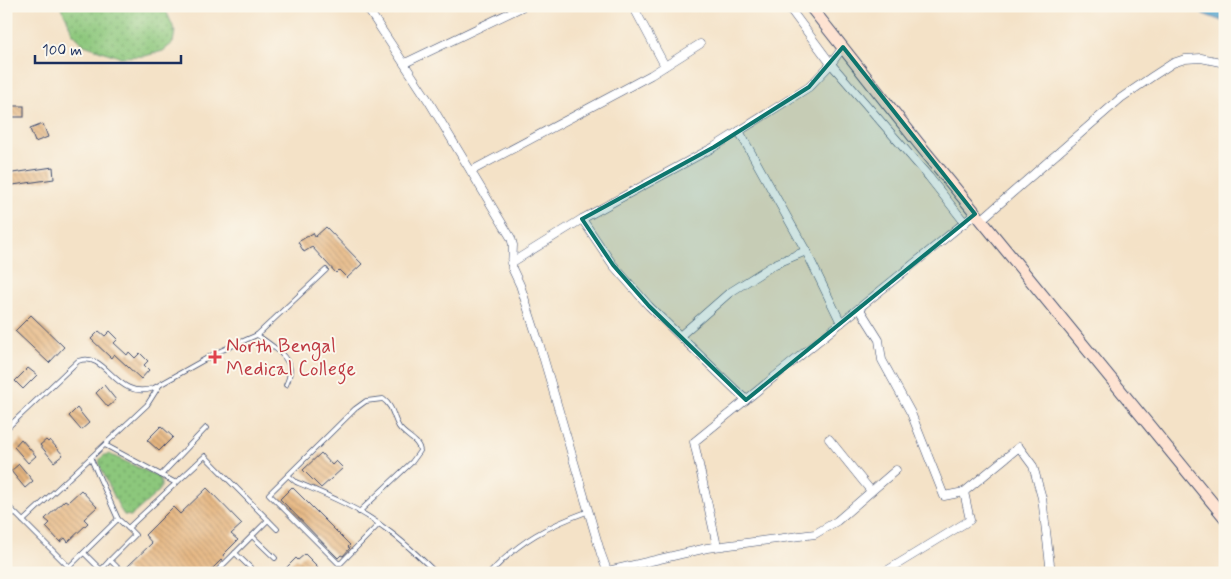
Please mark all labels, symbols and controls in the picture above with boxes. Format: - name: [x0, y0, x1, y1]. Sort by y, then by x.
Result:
- scale bar: [35, 32, 181, 64]
- text: 100 m: [42, 41, 82, 61]
- place label: North Bengal Medical College: [226, 333, 356, 385]
- marker: North Bengal Medical College: [208, 350, 222, 364]

